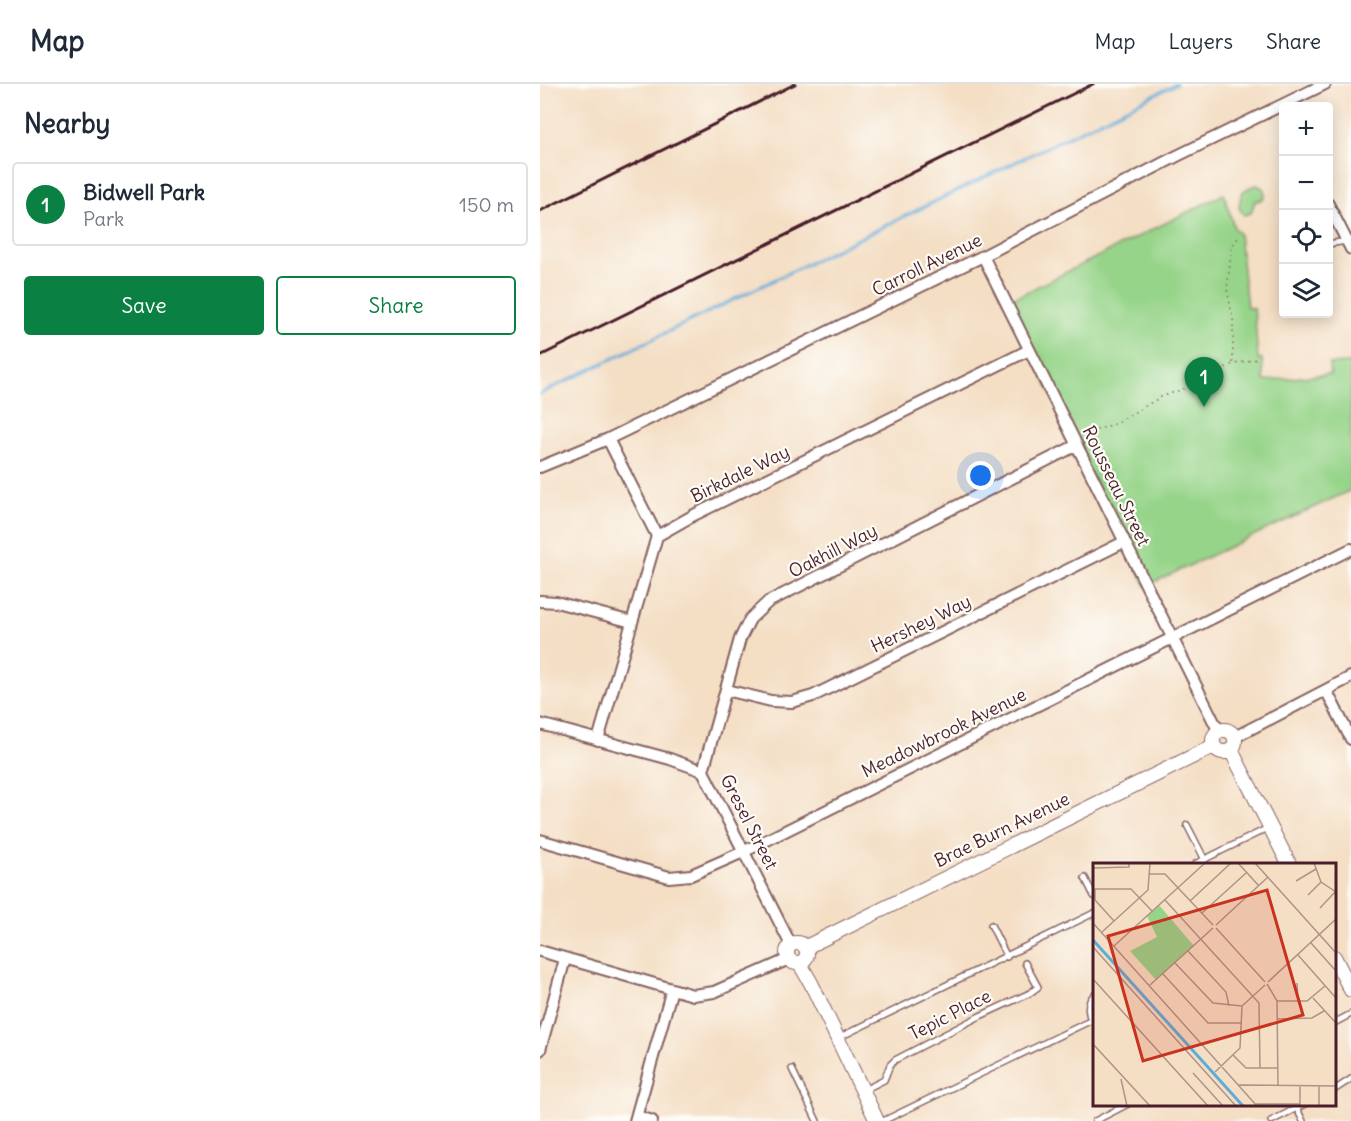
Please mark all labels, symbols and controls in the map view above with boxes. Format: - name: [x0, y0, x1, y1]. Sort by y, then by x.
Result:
- text: Map: [30, 23, 84, 59]
- text: Map: [1095, 28, 1135, 55]
- text: Layers: [1168, 28, 1233, 55]
- text: Share: [1266, 28, 1321, 55]
- map controls: [1279, 102, 1333, 318]
- button: +: [1279, 102, 1333, 156]
- text: Nearby: [24, 107, 110, 140]
- button: −: [1279, 156, 1333, 210]
- text: Bidwell Park: [83, 178, 205, 206]
- text: 1: [42, 192, 49, 217]
- text: 150 m: [459, 192, 514, 217]
- text: Park: [83, 206, 124, 231]
- button: locate: [1279, 210, 1333, 264]
- street label: Carroll Avenue: [868, 228, 985, 301]
- button: layers: [1279, 264, 1333, 318]
- button: Save: [24, 276, 264, 335]
- button: Share: [276, 276, 516, 335]
- pin: 1: [1184, 358, 1224, 407]
- street label: Rousseau Street: [1077, 422, 1156, 550]
- street label: Birkdale Way: [687, 440, 793, 507]
- your location: [966, 461, 995, 490]
- street label: Oakhill Way: [785, 518, 881, 583]
- street label: Hershey Way: [867, 589, 975, 658]
- street label: Meadowbrook Avenue: [858, 683, 1030, 782]
- street label: Gresel Street: [716, 770, 783, 873]
- street label: Brae Burn Avenue: [930, 787, 1073, 872]
- inset map: [1093, 863, 1336, 1106]
- street label: Tepic Place: [905, 984, 995, 1045]

